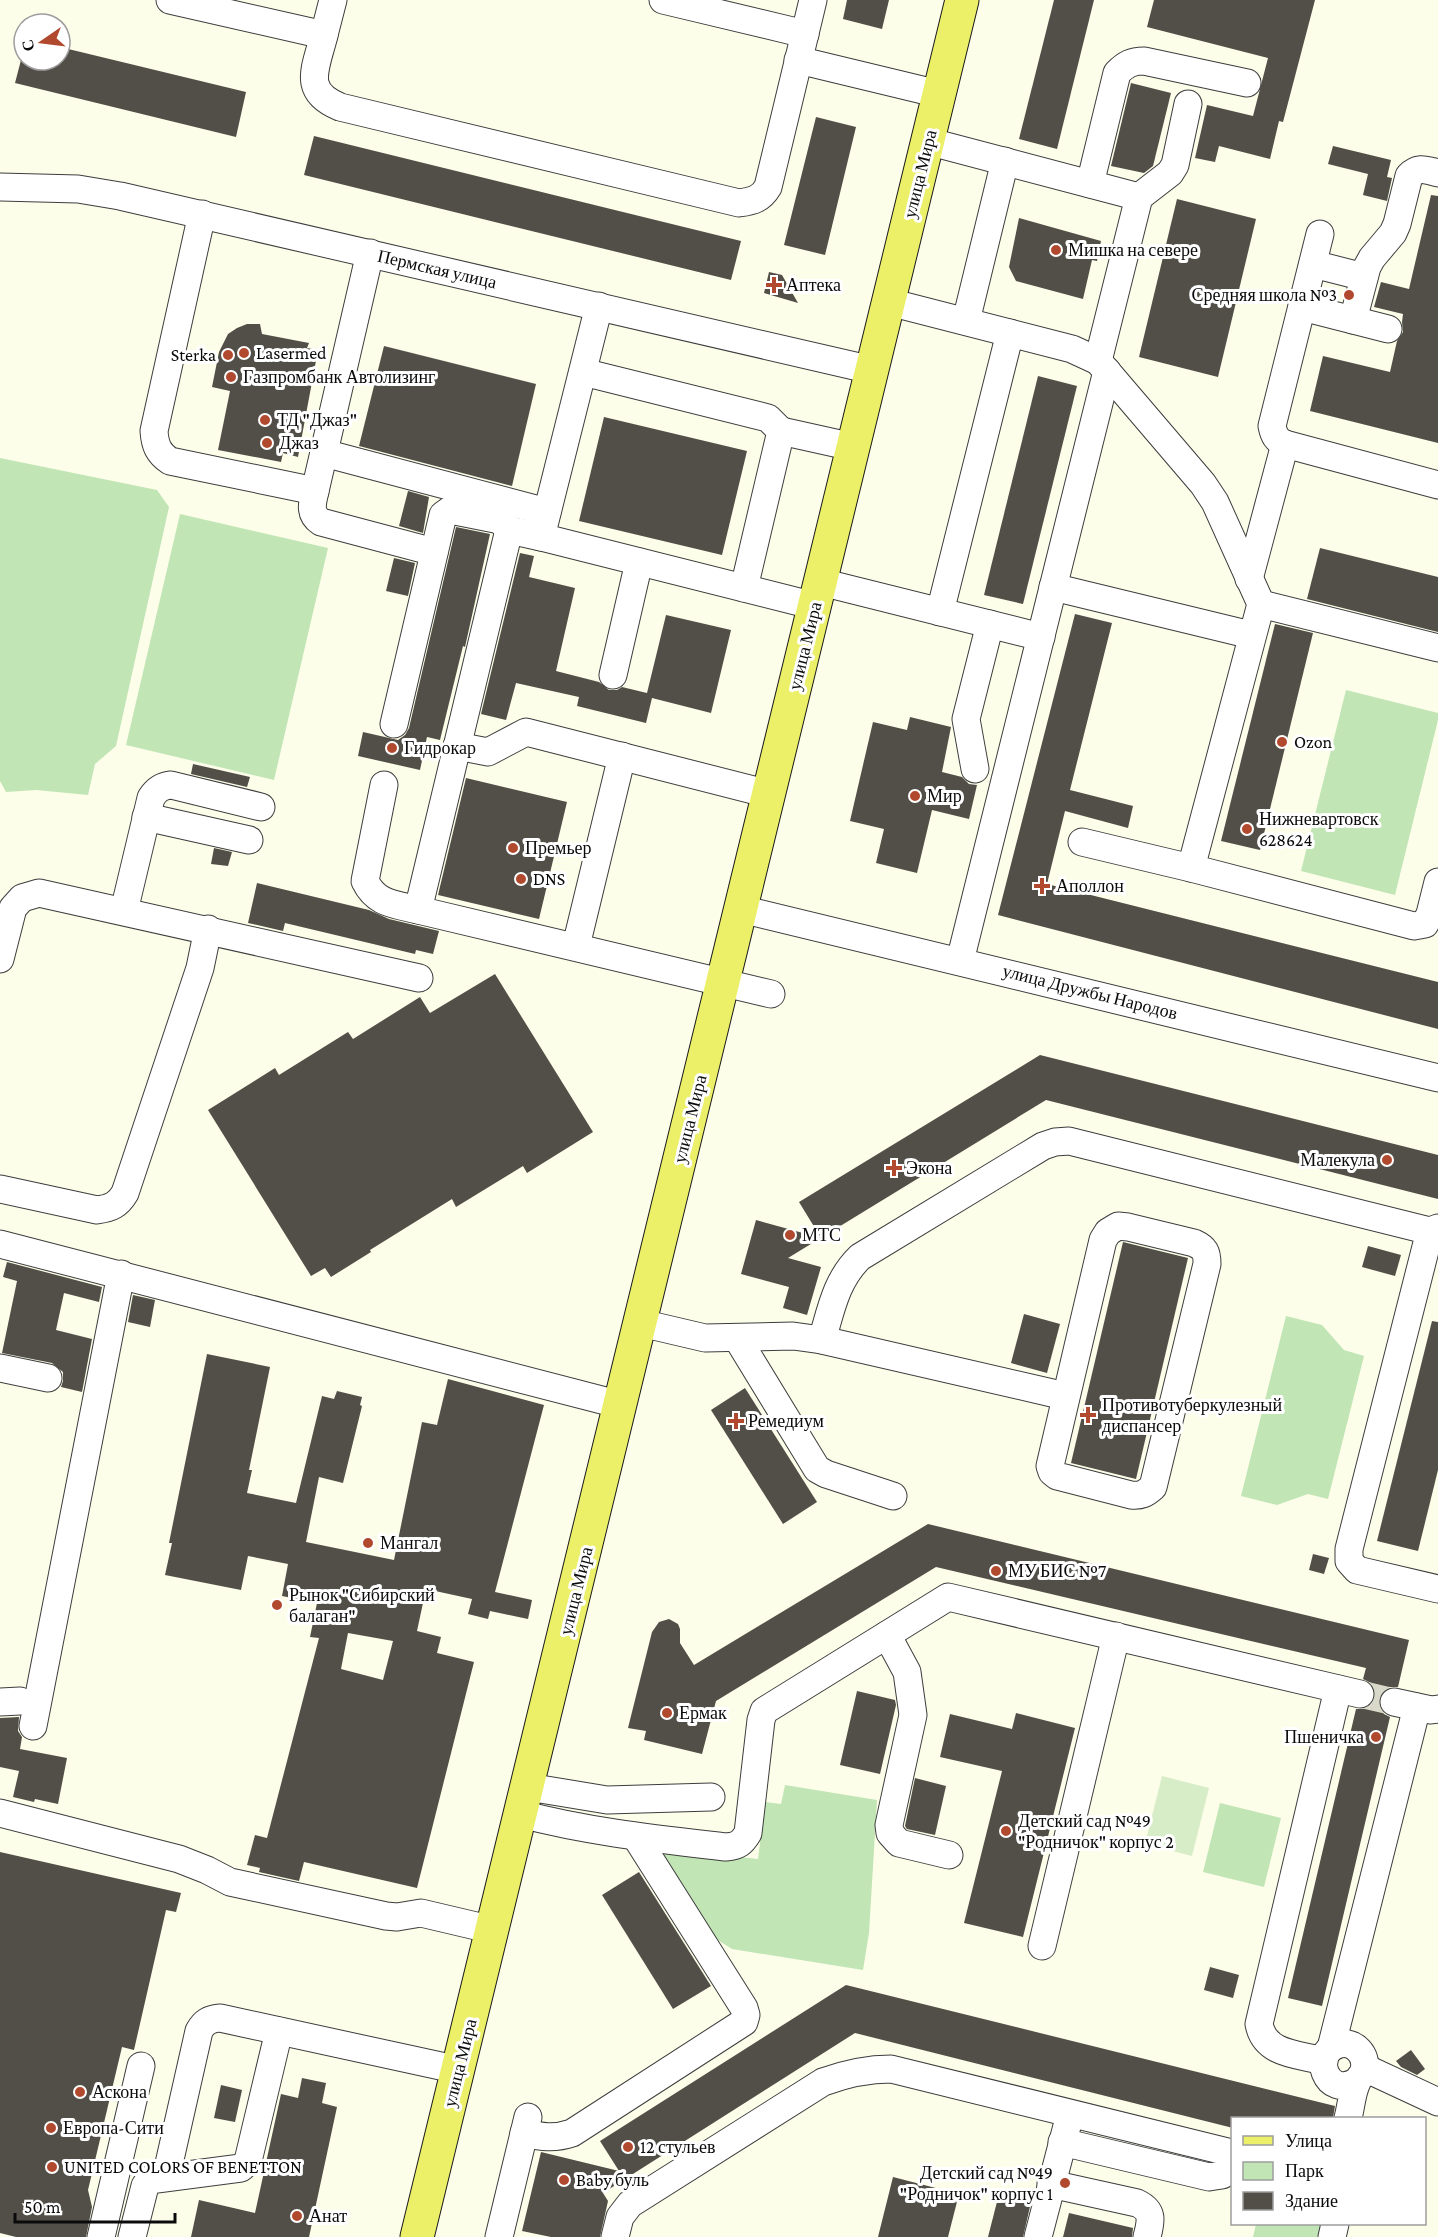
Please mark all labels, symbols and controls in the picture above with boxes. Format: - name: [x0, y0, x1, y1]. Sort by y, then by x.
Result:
- north arrow: [12, 12, 72, 72]
- text: С: [18, 38, 38, 53]
- street label: улица Мира: [899, 128, 941, 220]
- place label: Мишка на севере: [1068, 240, 1198, 260]
- marker: Мишка на севере: [1049, 243, 1063, 257]
- street label: Пермская улица: [375, 246, 499, 292]
- place label: Аптека: [786, 275, 841, 295]
- marker: Аптека: [767, 278, 781, 292]
- place label: Средняя школа №3: [1192, 285, 1337, 305]
- marker: Средняя школа №3: [1342, 288, 1356, 302]
- place label: Lasermed: [256, 343, 327, 363]
- place label: Sterka: [171, 345, 216, 365]
- marker: Lasermed: [237, 346, 251, 360]
- marker: Sterka: [221, 348, 235, 362]
- place label: Газпромбанк Автолизинг: [243, 367, 435, 387]
- marker: Газпромбанк Автолизинг: [224, 370, 238, 384]
- place label: ТД "Джаз": [277, 410, 357, 430]
- marker: ТД "Джаз": [258, 413, 272, 427]
- place label: Джаз: [279, 433, 319, 453]
- marker: Джаз: [260, 436, 274, 450]
- street label: улица Мира: [784, 600, 826, 692]
- place label: Ozon: [1294, 732, 1333, 752]
- marker: Ozon: [1275, 735, 1289, 749]
- place label: Гидрокар: [404, 738, 476, 758]
- marker: Гидрокар: [385, 741, 399, 755]
- place label: Мир: [927, 786, 962, 806]
- marker: Мир: [908, 789, 922, 803]
- place label: Нижневартовск 628624: [1259, 809, 1379, 850]
- marker: Нижневартовск 628624: [1240, 822, 1254, 836]
- place label: Премьер: [525, 838, 592, 858]
- marker: Премьер: [506, 841, 520, 855]
- place label: DNS: [533, 869, 565, 889]
- marker: DNS: [514, 872, 528, 886]
- place label: Аполлон: [1056, 876, 1124, 896]
- marker: Аполлон: [1033, 877, 1051, 895]
- street label: улица Дружбы Народов: [1000, 961, 1180, 1023]
- street label: улица Мира: [669, 1073, 711, 1165]
- place label: Малекула: [1300, 1150, 1375, 1170]
- marker: Малекула: [1380, 1153, 1394, 1167]
- place label: Экона: [906, 1158, 952, 1178]
- marker: Экона: [887, 1161, 901, 1175]
- place label: МТС: [802, 1225, 841, 1245]
- marker: МТС: [783, 1228, 797, 1242]
- place label: Противотуберкулезный диспансер: [1102, 1395, 1282, 1436]
- marker: Противотуберкулезный диспансер: [1079, 1406, 1097, 1424]
- place label: Ремедиум: [748, 1411, 824, 1431]
- marker: Ремедиум: [729, 1414, 743, 1428]
- place label: Мангал: [380, 1533, 438, 1553]
- marker: Мангал: [361, 1536, 375, 1550]
- street label: улица Мира: [555, 1545, 597, 1637]
- place label: МУ БИС №7: [1008, 1561, 1106, 1581]
- marker: МУ БИС №7: [989, 1564, 1003, 1578]
- place label: Рынок "Сибирский балаган": [289, 1585, 435, 1626]
- marker: Рынок "Сибирский балаган": [270, 1598, 284, 1612]
- place label: Ермак: [679, 1703, 727, 1723]
- marker: Ермак: [660, 1706, 674, 1720]
- place label: Пшеничка: [1284, 1727, 1364, 1747]
- marker: Пшеничка: [1369, 1730, 1383, 1744]
- place label: Детский сад №49 "Родничок" корпус 2: [1018, 1811, 1174, 1852]
- marker: Детский сад №49 "Родничок" корпус 2: [999, 1824, 1013, 1838]
- street label: улица Мира: [439, 2017, 481, 2109]
- place label: Аскона: [92, 2082, 147, 2102]
- marker: Аскона: [73, 2085, 87, 2099]
- legend: [1231, 2117, 1426, 2225]
- place label: Европа-Сити: [63, 2118, 164, 2138]
- marker: Европа-Сити: [44, 2121, 58, 2135]
- text: Улица: [1285, 2131, 1332, 2151]
- place label: 12 стульев: [640, 2137, 715, 2157]
- marker: 12 стульев: [621, 2140, 635, 2154]
- place label: UNITED COLORS OF BENETTON: [64, 2157, 302, 2177]
- marker: UNITED COLORS OF BENETTON: [45, 2160, 59, 2174]
- text: Парк: [1285, 2161, 1324, 2181]
- place label: Детский сад №49 "Родничок" корпус 1: [900, 2163, 1053, 2204]
- place label: Baby буль: [576, 2170, 649, 2190]
- marker: Baby буль: [557, 2173, 571, 2187]
- marker: Детский сад №49 "Родничок" корпус 1: [1058, 2176, 1072, 2190]
- scale bar: [15, 2186, 176, 2224]
- text: Здание: [1285, 2191, 1338, 2211]
- text: 50 m: [24, 2197, 61, 2217]
- place label: Анат: [309, 2206, 347, 2226]
- marker: Анат: [290, 2209, 304, 2223]

